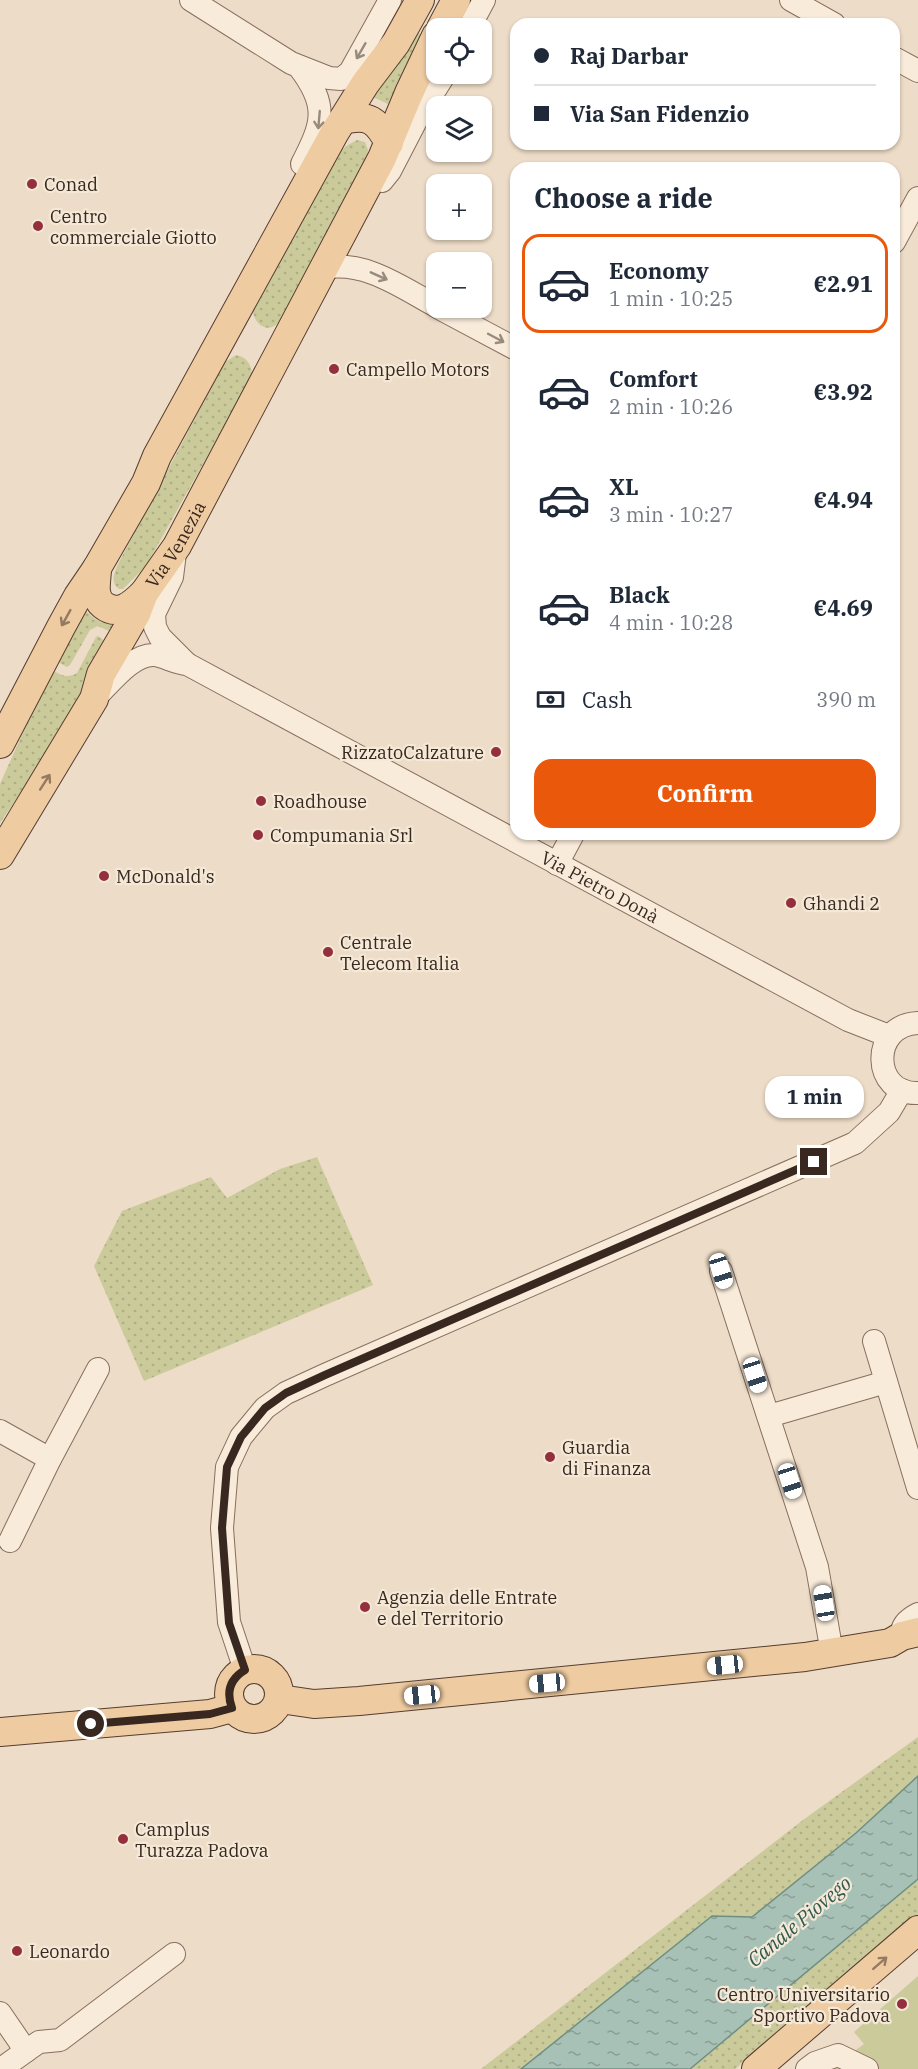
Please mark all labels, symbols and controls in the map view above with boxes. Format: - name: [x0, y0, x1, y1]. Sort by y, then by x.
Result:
- map controls: [426, 18, 492, 318]
- button: locate: [426, 18, 492, 84]
- text: Raj Darbar: [570, 41, 688, 70]
- one-way arrow: [355, 42, 367, 59]
- button: layers: [426, 96, 492, 162]
- text: Via San Fidenzio: [570, 99, 749, 128]
- one-way arrow: [313, 110, 324, 129]
- place label: Conad: [44, 173, 98, 196]
- button: +: [426, 174, 492, 240]
- marker: Conad: [25, 177, 39, 191]
- text: Choose a ride: [534, 180, 713, 215]
- place label: Centro commerciale Giotto: [50, 205, 217, 249]
- marker: Centro commerciale Giotto: [31, 219, 45, 233]
- button: −: [426, 252, 492, 318]
- text: Economy: [609, 256, 709, 285]
- icon: car: [537, 257, 591, 311]
- text: €2.91: [814, 269, 873, 298]
- one-way arrow: [370, 271, 388, 282]
- text: 1 min · 10:25: [609, 285, 733, 312]
- one-way arrow: [487, 332, 504, 344]
- place label: Campello Motors: [346, 358, 490, 381]
- marker: Campello Motors: [327, 362, 341, 376]
- text: Comfort: [609, 364, 698, 393]
- icon: car: [537, 365, 591, 419]
- text: €3.92: [814, 377, 873, 406]
- text: 2 min · 10:26: [609, 393, 733, 420]
- text: XL: [609, 472, 639, 501]
- icon: car: [537, 473, 591, 527]
- text: €4.94: [814, 485, 873, 514]
- street label: Via Venezia: [140, 497, 210, 592]
- text: 3 min · 10:27: [609, 501, 733, 528]
- text: Black: [609, 580, 670, 609]
- icon: car: [537, 581, 591, 635]
- text: €4.69: [814, 593, 873, 622]
- one-way arrow: [60, 609, 72, 626]
- text: 4 min · 10:28: [609, 609, 733, 636]
- icon: cash: [534, 683, 567, 716]
- text: Cash: [582, 685, 633, 714]
- text: 390 m: [816, 686, 876, 713]
- place label: RizzatoCalzature: [341, 741, 484, 764]
- marker: RizzatoCalzature: [489, 745, 503, 759]
- button: Confirm: [534, 759, 876, 828]
- one-way arrow: [39, 774, 51, 791]
- place label: Roadhouse: [273, 790, 367, 813]
- marker: Roadhouse: [254, 794, 268, 808]
- place label: Compumania Srl: [270, 824, 413, 847]
- marker: Compumania Srl: [251, 828, 265, 842]
- street label: Via Pietro Donà: [537, 845, 663, 928]
- place label: McDonald's: [116, 865, 215, 888]
- marker: McDonald's: [97, 869, 111, 883]
- place label: Ghandi 2: [803, 892, 880, 915]
- marker: Ghandi 2: [784, 896, 798, 910]
- place label: Centrale Telecom Italia: [340, 931, 460, 975]
- marker: Centrale Telecom Italia: [321, 945, 335, 959]
- callout: 1 min: [764, 1075, 864, 1117]
- text: 1 min: [787, 1083, 843, 1110]
- route end: [800, 1148, 827, 1175]
- car: [707, 1251, 735, 1291]
- car: [741, 1355, 769, 1395]
- place label: Guardia di Finanza: [562, 1436, 651, 1480]
- marker: Guardia di Finanza: [543, 1450, 557, 1464]
- car: [776, 1461, 804, 1501]
- car: [812, 1584, 836, 1622]
- place label: Agenzia delle Entrate e del Territorio: [377, 1586, 557, 1630]
- marker: Agenzia delle Entrate e del Territorio: [358, 1600, 372, 1614]
- car: [706, 1654, 744, 1676]
- car: [528, 1672, 566, 1694]
- car: [403, 1684, 441, 1706]
- route start: [77, 1710, 104, 1737]
- place label: Camplus Turazza Padova: [135, 1818, 269, 1862]
- marker: Camplus Turazza Padova: [116, 1832, 130, 1846]
- water label: Canale Piovego: [741, 1869, 857, 1973]
- place label: Leonardo: [29, 1940, 110, 1963]
- marker: Leonardo: [10, 1944, 24, 1958]
- one-way arrow: [872, 1956, 888, 1969]
- place label: Centro Universitario Sportivo Padova: [717, 1983, 890, 2027]
- marker: Centro Universitario Sportivo Padova: [895, 1997, 909, 2011]

